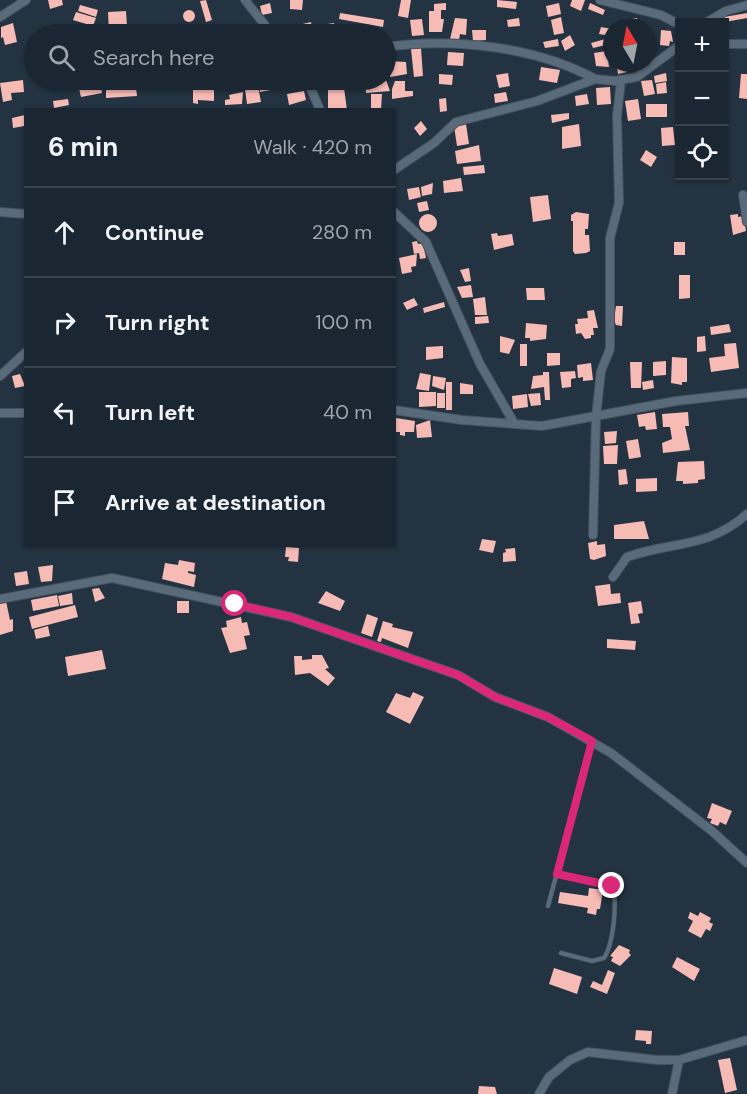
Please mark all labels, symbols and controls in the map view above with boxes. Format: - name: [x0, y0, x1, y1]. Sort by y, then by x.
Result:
- north arrow: [603, 18, 657, 72]
- map controls: [675, 18, 729, 180]
- button: +: [675, 18, 729, 72]
- search box: [24, 24, 396, 90]
- icon: search: [45, 41, 78, 74]
- text: Search here: [93, 43, 214, 72]
- button: −: [675, 72, 729, 126]
- button: locate: [675, 126, 729, 180]
- text: 6 min: [48, 130, 118, 164]
- text: Walk · 420 m: [253, 134, 372, 160]
- icon: ahead: [48, 216, 81, 249]
- text: Continue: [105, 218, 204, 247]
- text: 280 m: [312, 219, 372, 245]
- icon: right: [48, 306, 81, 339]
- text: Turn right: [105, 308, 210, 337]
- text: 100 m: [315, 309, 372, 335]
- icon: left: [48, 396, 81, 429]
- text: Turn left: [105, 398, 195, 427]
- text: 40 m: [323, 399, 372, 425]
- icon: arrive: [48, 486, 81, 519]
- text: Arrive at destination: [105, 488, 326, 517]
- route start: [221, 590, 247, 616]
- route end: [598, 872, 624, 898]

